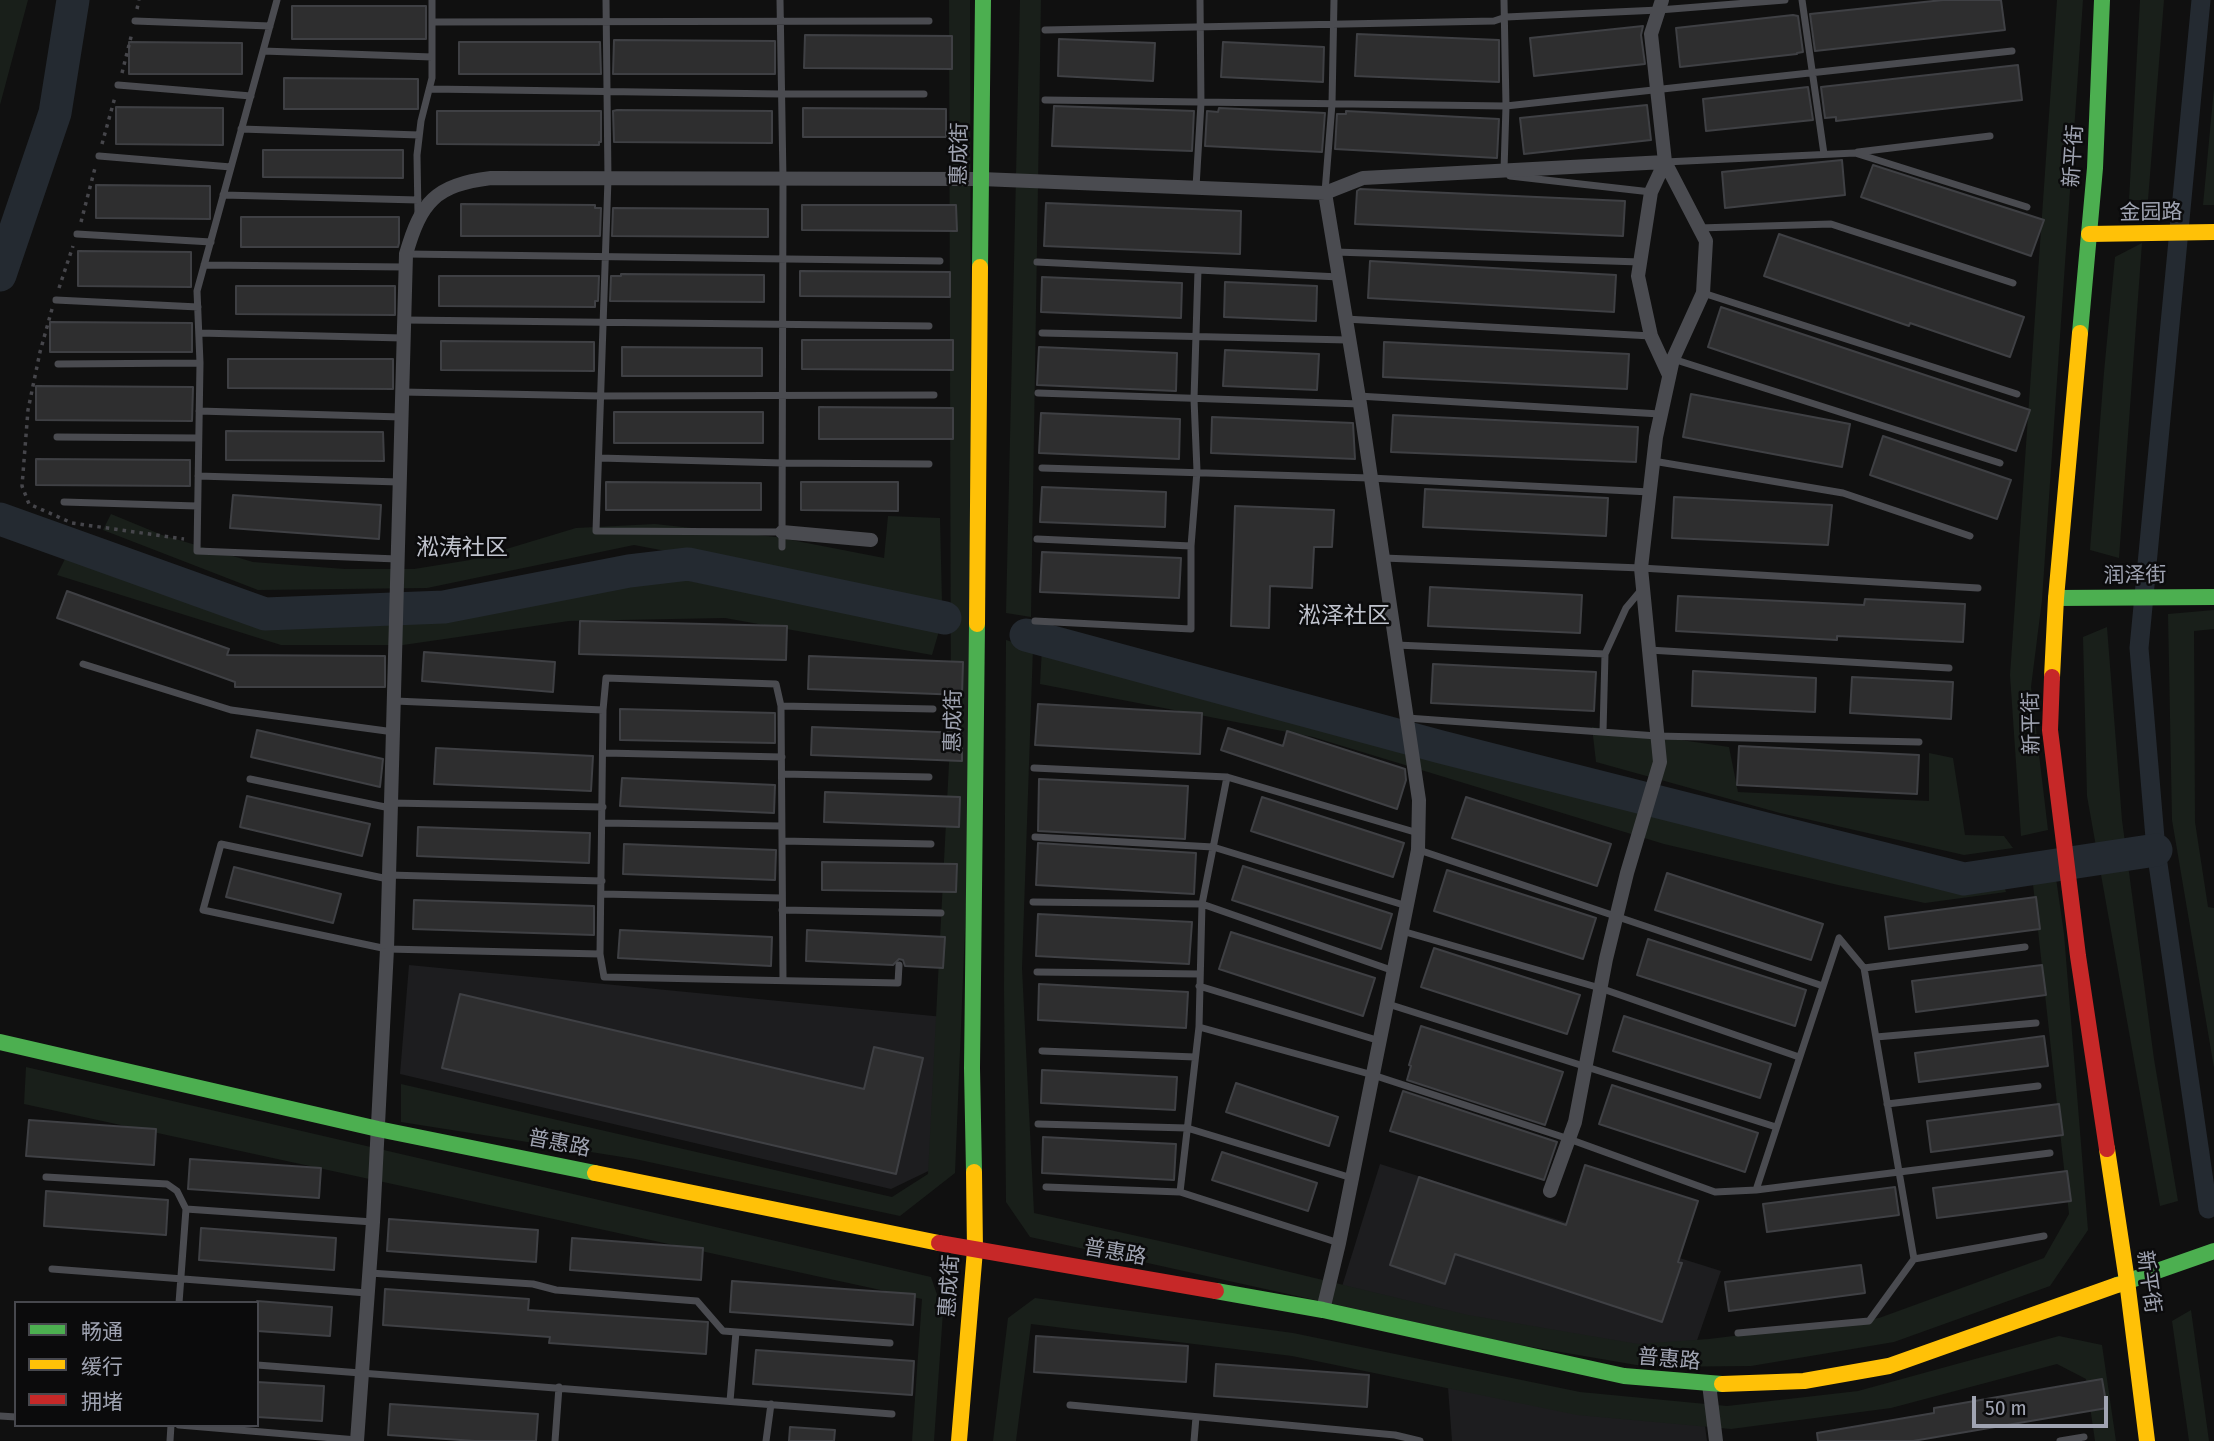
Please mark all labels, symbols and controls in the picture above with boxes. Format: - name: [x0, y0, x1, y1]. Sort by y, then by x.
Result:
- street label: 惠成街: [947, 122, 973, 186]
- street label: 新平街: [2059, 124, 2089, 188]
- street label: 金园路: [2119, 200, 2183, 226]
- district label: 淞涛社区: [416, 535, 508, 563]
- street label: 润泽街: [2103, 563, 2167, 589]
- district label: 淞泽社区: [1298, 603, 1390, 631]
- street label: 惠成街: [941, 689, 967, 753]
- street label: 新平街: [2019, 691, 2045, 755]
- street label: 普惠路: [526, 1126, 592, 1162]
- street label: 普惠路: [1082, 1235, 1148, 1271]
- street label: 新平街: [2131, 1249, 2165, 1315]
- street label: 惠成街: [935, 1254, 965, 1318]
- legend: [14, 1301, 259, 1427]
- text: 畅通: [81, 1319, 123, 1345]
- street label: 普惠路: [1637, 1345, 1701, 1375]
- text: 缓行: [81, 1354, 123, 1380]
- scale bar: [1976, 1382, 2112, 1426]
- text: 拥堵: [81, 1389, 123, 1415]
- text: 50 m: [1985, 1395, 2027, 1421]

